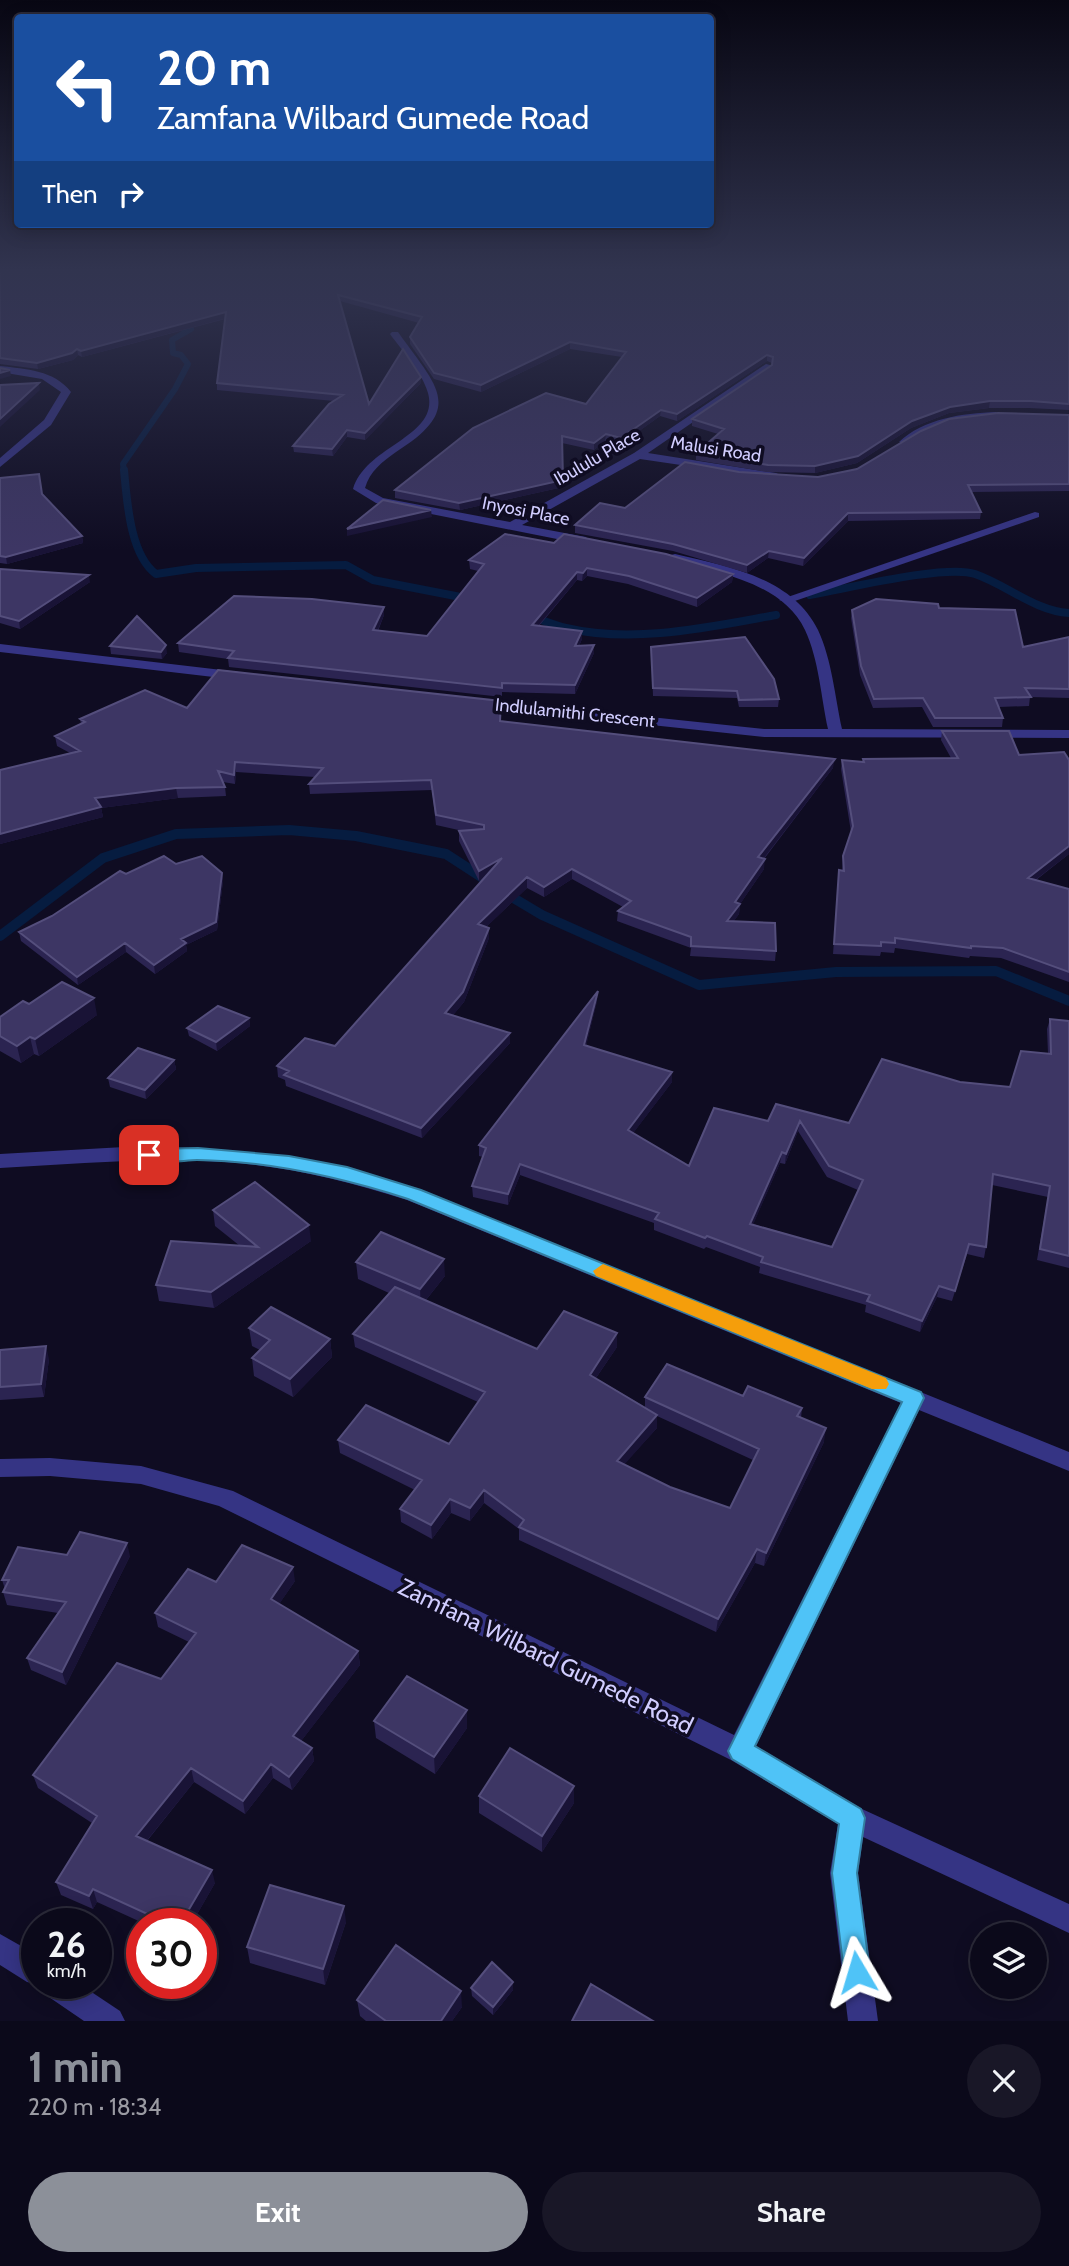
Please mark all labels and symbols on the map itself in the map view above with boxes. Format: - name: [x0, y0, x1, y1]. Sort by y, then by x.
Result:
- street label: Ibululu Place: [550, 424, 644, 490]
- street label: Malusi Road: [669, 431, 763, 467]
- street label: Inyosi Place: [480, 492, 572, 530]
- street label: Indlulamithi Crescent: [494, 694, 656, 732]
- pin: [119, 1125, 179, 1185]
- street label: Zamfana Wilbard Gumede Road: [394, 1572, 698, 1740]
- speed limit sign: 30: [126, 1908, 217, 1999]
- position arrow: [820, 1935, 894, 2009]

